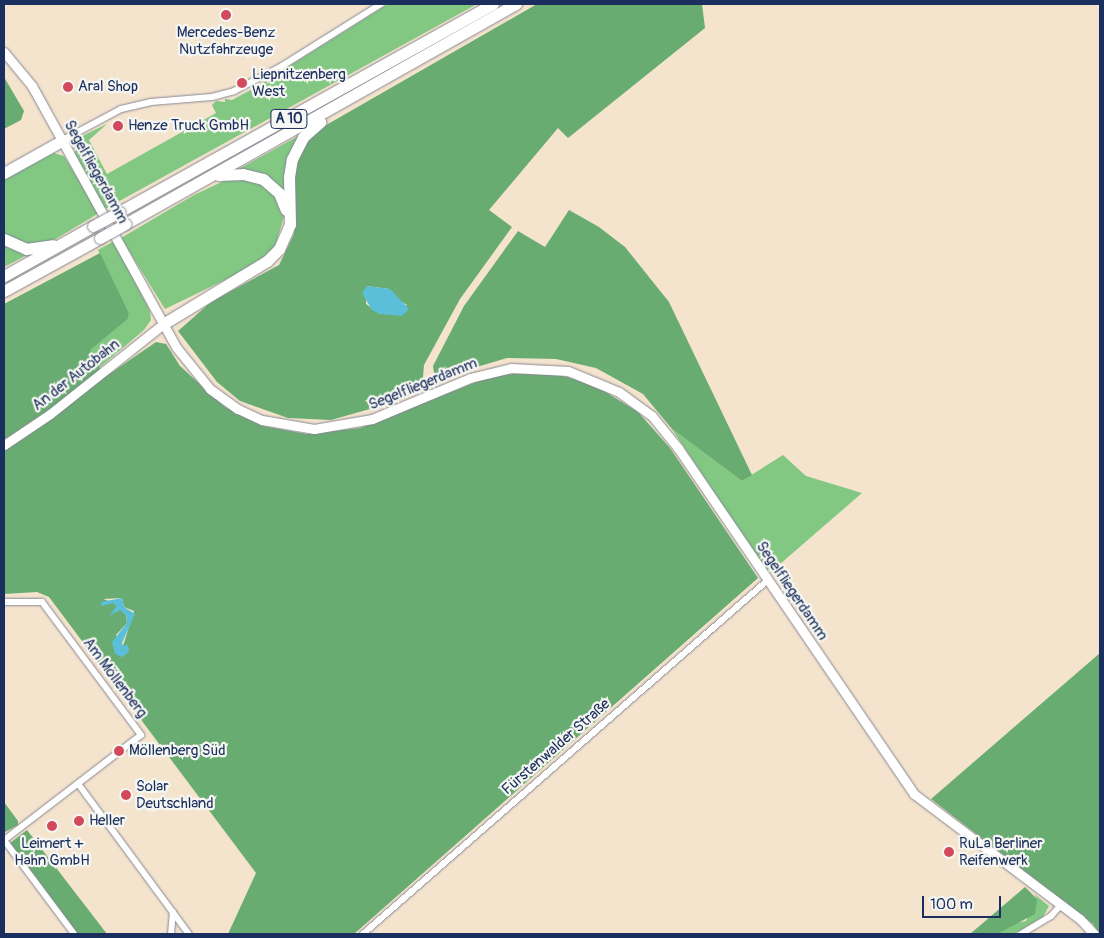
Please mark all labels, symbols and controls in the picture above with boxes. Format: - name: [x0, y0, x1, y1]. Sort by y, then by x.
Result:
- marker: Mercedes-Benz Nutzfahrzeuge: [220, 9, 232, 21]
- place label: Mercedes-Benz Nutzfahrzeuge: [177, 23, 275, 58]
- place label: Liepnitzenberg West: [252, 65, 346, 100]
- marker: Liepnitzenberg West: [236, 77, 248, 89]
- place label: Aral Shop: [78, 78, 138, 96]
- marker: Aral Shop: [62, 81, 74, 93]
- road number: A 10: [270, 108, 308, 130]
- street label: Segelfliegerdamm: [60, 117, 132, 227]
- place label: Henze Truck GmbH: [128, 117, 249, 135]
- marker: Henze Truck GmbH: [112, 120, 124, 132]
- street label: An der Autobahn: [29, 335, 123, 415]
- street label: Segelfliegerdamm: [366, 354, 480, 414]
- street label: Segelfliegerdamm: [752, 538, 832, 644]
- street label: Am Möllenberg: [79, 634, 151, 722]
- street label: Fürstenwalder Straße: [498, 695, 614, 799]
- place label: Möllenberg Süd: [129, 742, 226, 760]
- marker: Möllenberg Süd: [113, 745, 125, 757]
- place label: Solar Deutschland: [136, 777, 214, 812]
- marker: Solar Deutschland: [120, 789, 132, 801]
- place label: Heller: [89, 812, 125, 830]
- marker: Heller: [73, 815, 85, 827]
- marker: Leimert + Hahn GmbH: [46, 820, 58, 832]
- place label: Leimert + Hahn GmbH: [14, 834, 90, 869]
- place label: RuLa Berliner Reifenwerk: [959, 834, 1042, 869]
- marker: RuLa Berliner Reifenwerk: [943, 846, 955, 858]
- scale bar: [924, 886, 1003, 918]
- text: 100 m: [930, 895, 973, 914]

